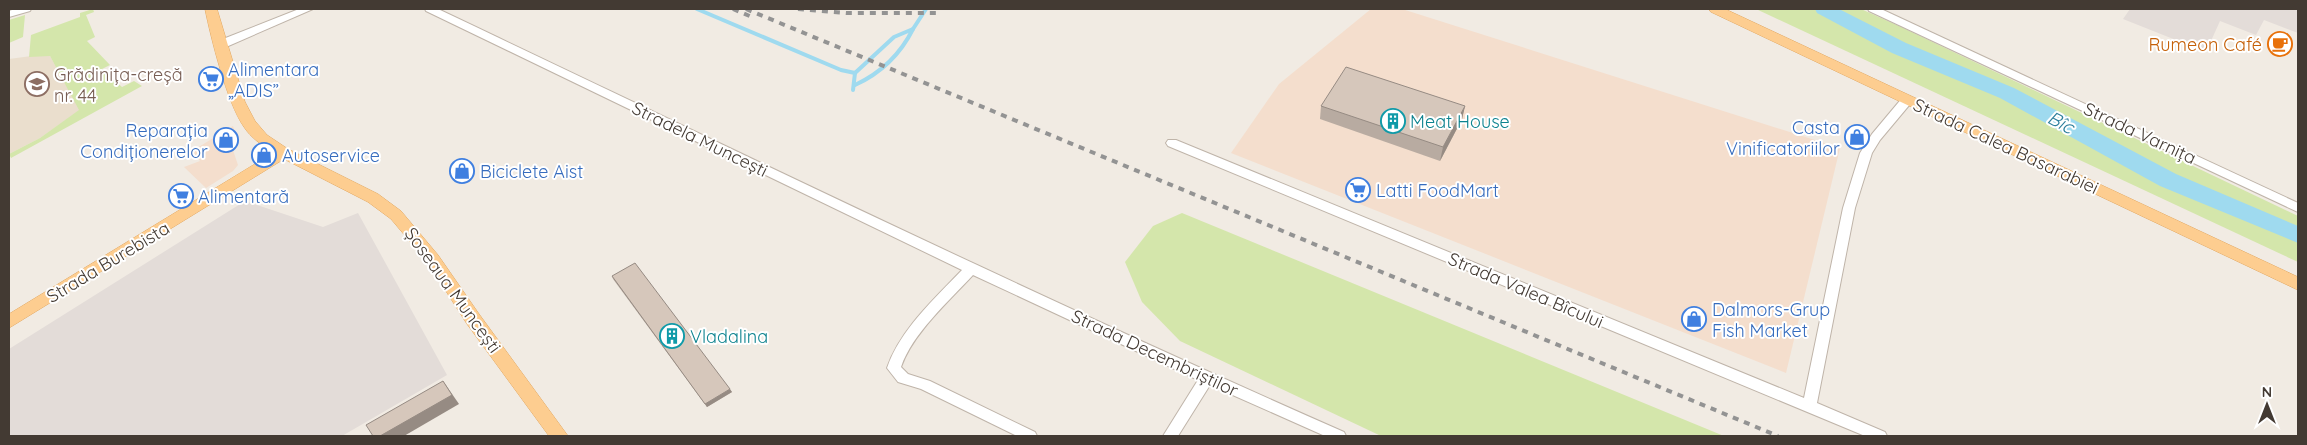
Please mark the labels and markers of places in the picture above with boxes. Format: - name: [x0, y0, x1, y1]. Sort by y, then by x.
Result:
- cafe icon: Rumeon Café: [2267, 31, 2293, 57]
- place label: Rumeon Café: [2148, 33, 2262, 56]
- place label: Alimentara „ADIS”: [228, 58, 319, 102]
- place label: Grădinița-creșă nr. 44: [54, 63, 183, 107]
- supermarket icon: Alimentara „ADIS”: [198, 66, 224, 92]
- school or university icon: Grădinița-creșă nr. 44: [24, 71, 50, 97]
- building icon: Meat House: [1380, 108, 1406, 134]
- place label: Meat House: [1410, 110, 1510, 133]
- place label: Casta Vinificatoriilor: [1726, 116, 1840, 160]
- place label: Reparația Condiționerelor: [80, 119, 208, 163]
- shop icon: Casta Vinificatoriilor: [1844, 124, 1870, 150]
- shop icon: Reparația Condiționerelor: [213, 127, 239, 153]
- shop icon: Autoservice: [251, 142, 277, 168]
- place label: Autoservice: [282, 144, 380, 167]
- shop icon: Biciclete Aist: [449, 158, 475, 184]
- place label: Biciclete Aist: [480, 160, 583, 183]
- supermarket icon: Latti FoodMart: [1345, 177, 1371, 203]
- place label: Latti FoodMart: [1376, 179, 1499, 202]
- supermarket icon: Alimentară: [168, 183, 194, 209]
- place label: Alimentară: [198, 185, 289, 208]
- place label: Dalmors-Grup Fish Market: [1712, 298, 1830, 342]
- shop icon: Dalmors-Grup Fish Market: [1681, 306, 1707, 332]
- building icon: Vladalina: [659, 323, 685, 349]
- place label: Vladalina: [690, 325, 768, 348]

